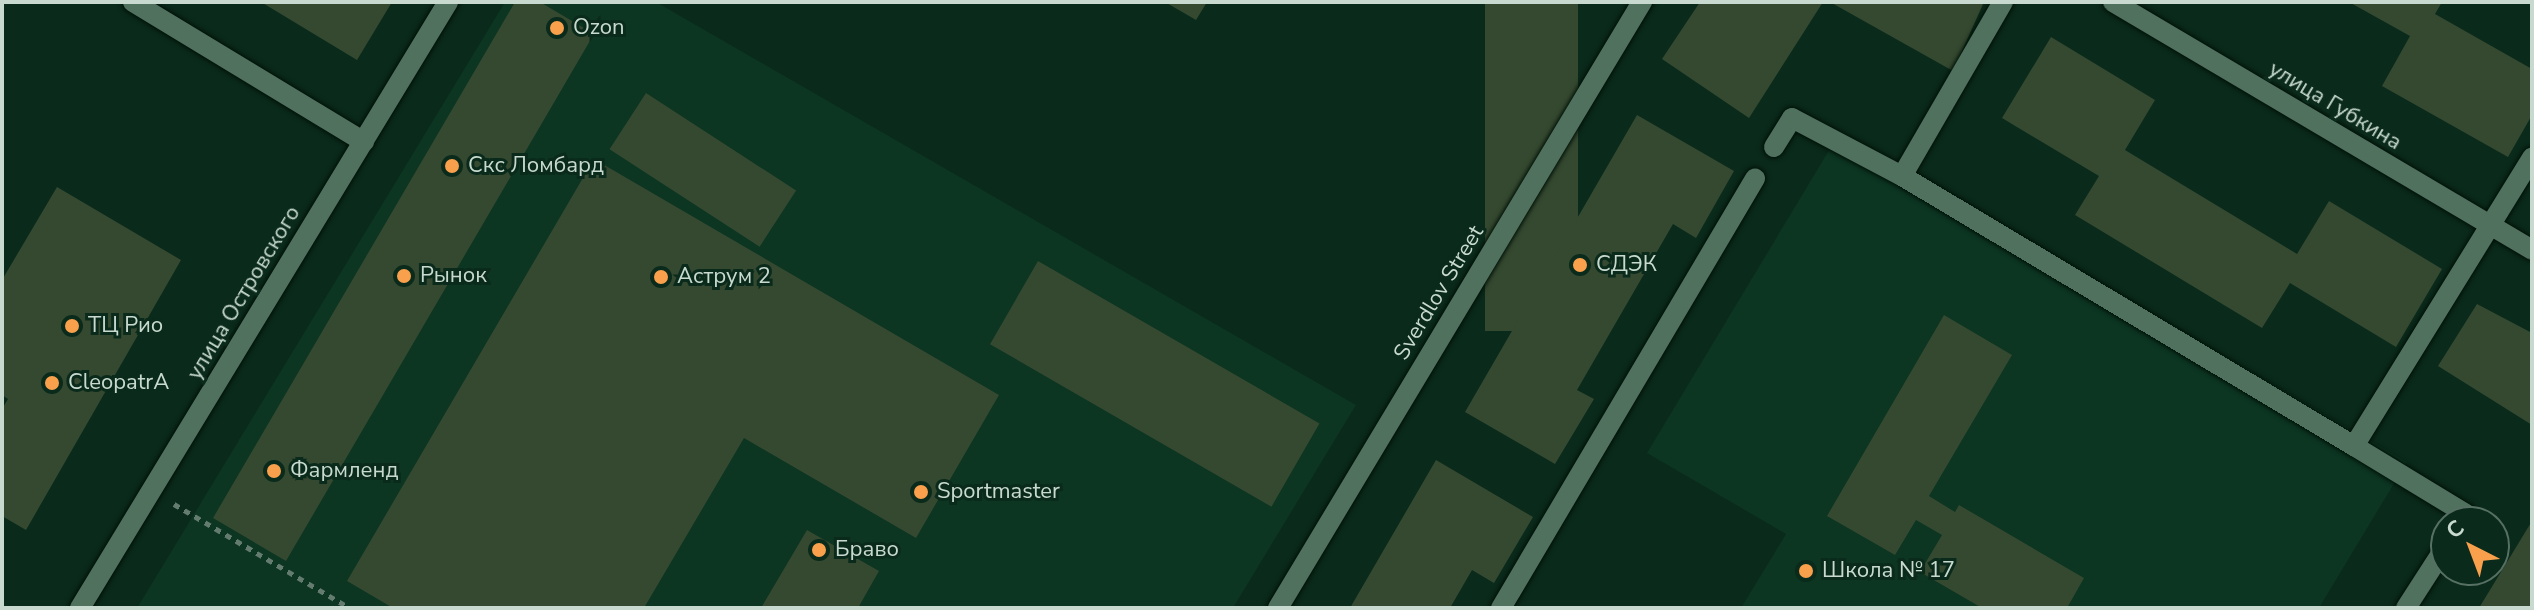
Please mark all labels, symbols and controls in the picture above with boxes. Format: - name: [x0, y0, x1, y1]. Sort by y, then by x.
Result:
- place label: Ozon: [573, 15, 625, 41]
- marker: Ozon: [548, 19, 566, 37]
- street label: улица Губкина: [2264, 56, 2406, 156]
- place label: Скс Ломбард: [468, 153, 604, 179]
- marker: Скс Ломбард: [443, 157, 461, 175]
- street label: улица Островского: [182, 201, 306, 385]
- street label: Sverdlov Street: [1388, 221, 1490, 365]
- place label: СДЭК: [1596, 252, 1657, 278]
- marker: СДЭК: [1571, 256, 1589, 274]
- place label: Рынок: [420, 263, 487, 289]
- place label: Аструм 2: [677, 264, 771, 290]
- marker: Рынок: [395, 267, 413, 285]
- marker: Аструм 2: [652, 268, 670, 286]
- place label: ТЦ Рио: [88, 313, 163, 339]
- marker: ТЦ Рио: [63, 317, 81, 335]
- place label: CleopatrA: [68, 370, 169, 396]
- marker: CleopatrA: [43, 374, 61, 392]
- place label: Фармленд: [290, 458, 398, 484]
- marker: Фармленд: [265, 462, 283, 480]
- place label: Sportmaster: [937, 479, 1060, 505]
- marker: Sportmaster: [912, 483, 930, 501]
- north arrow: [2430, 506, 2510, 586]
- text: С: [2440, 514, 2471, 546]
- place label: Браво: [835, 537, 899, 563]
- marker: Браво: [810, 541, 828, 559]
- place label: Школа № 17: [1822, 558, 1955, 584]
- marker: Школа № 17: [1797, 562, 1815, 580]

